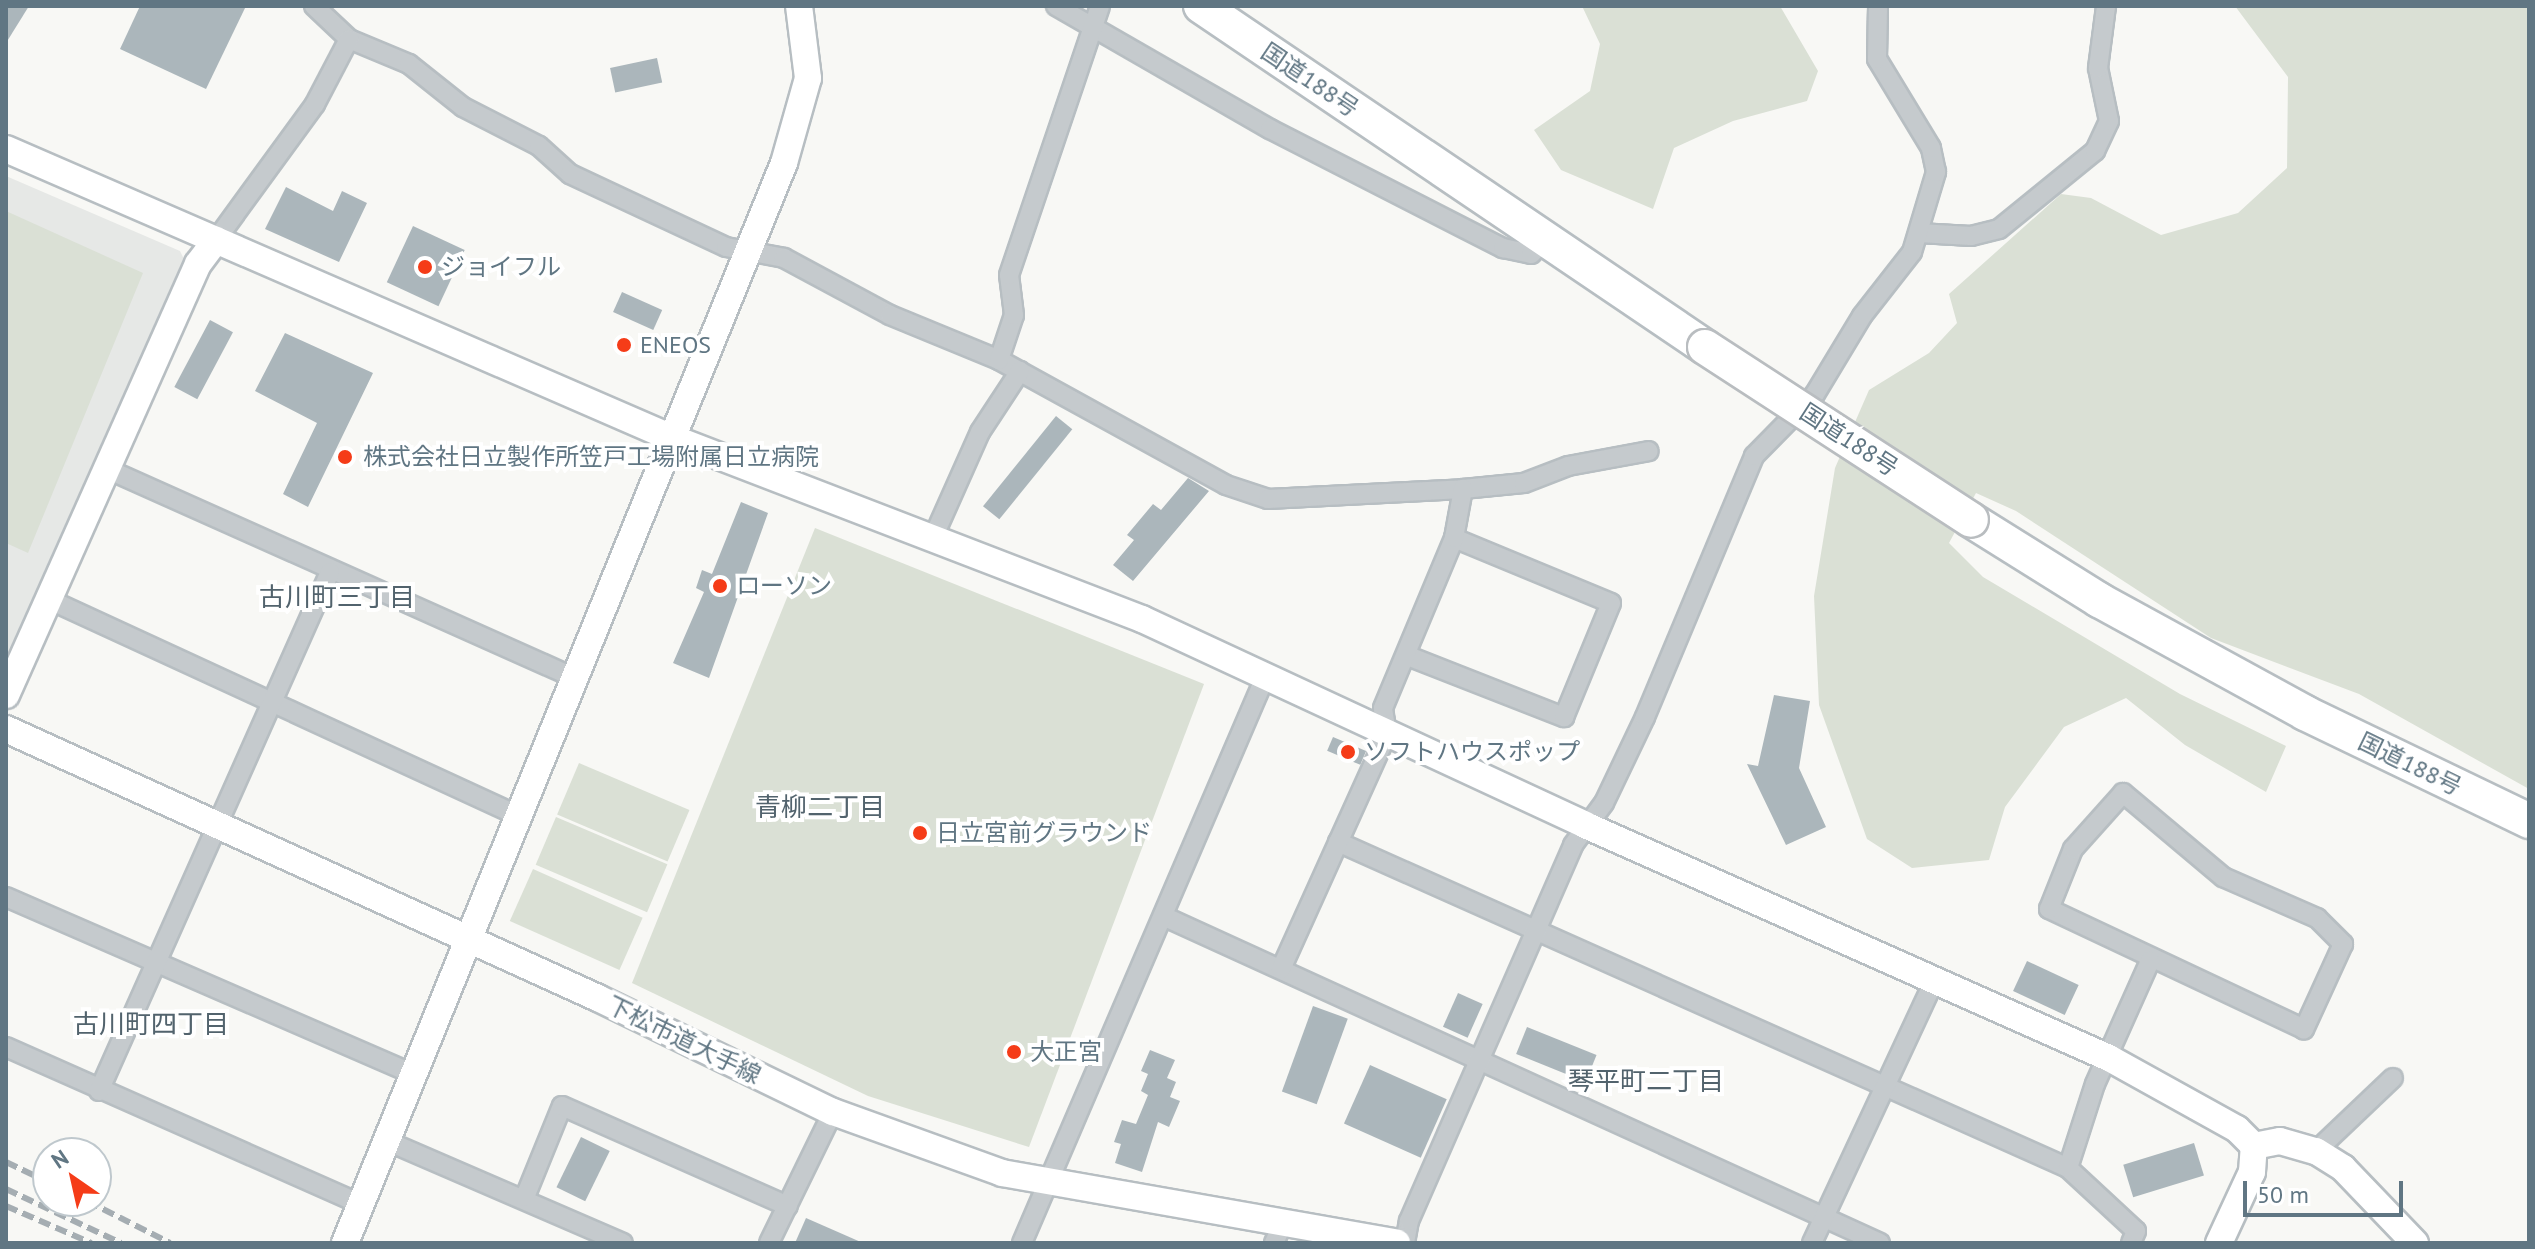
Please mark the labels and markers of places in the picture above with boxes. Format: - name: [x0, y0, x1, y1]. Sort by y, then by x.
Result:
- place label: ジョイフル: [441, 253, 561, 281]
- marker: ジョイフル: [416, 258, 434, 276]
- place label: ENEOS: [640, 331, 711, 359]
- marker: ENEOS: [615, 336, 633, 354]
- place label: 株式会社日立製作所笠戸工場附属日立病院: [363, 443, 819, 471]
- marker: 株式会社日立製作所笠戸工場附属日立病院: [334, 446, 356, 468]
- place label: ローソン: [736, 572, 832, 600]
- marker: ローソン: [711, 577, 729, 595]
- place label: ソフトハウスポップ: [1364, 738, 1580, 766]
- marker: ソフトハウスポップ: [1339, 743, 1357, 761]
- place label: 日立宮前グラウンド: [936, 819, 1152, 847]
- marker: 日立宮前グラウンド: [911, 824, 929, 842]
- place label: 大正宮: [1030, 1038, 1102, 1066]
- marker: 大正宮: [1005, 1043, 1023, 1061]

